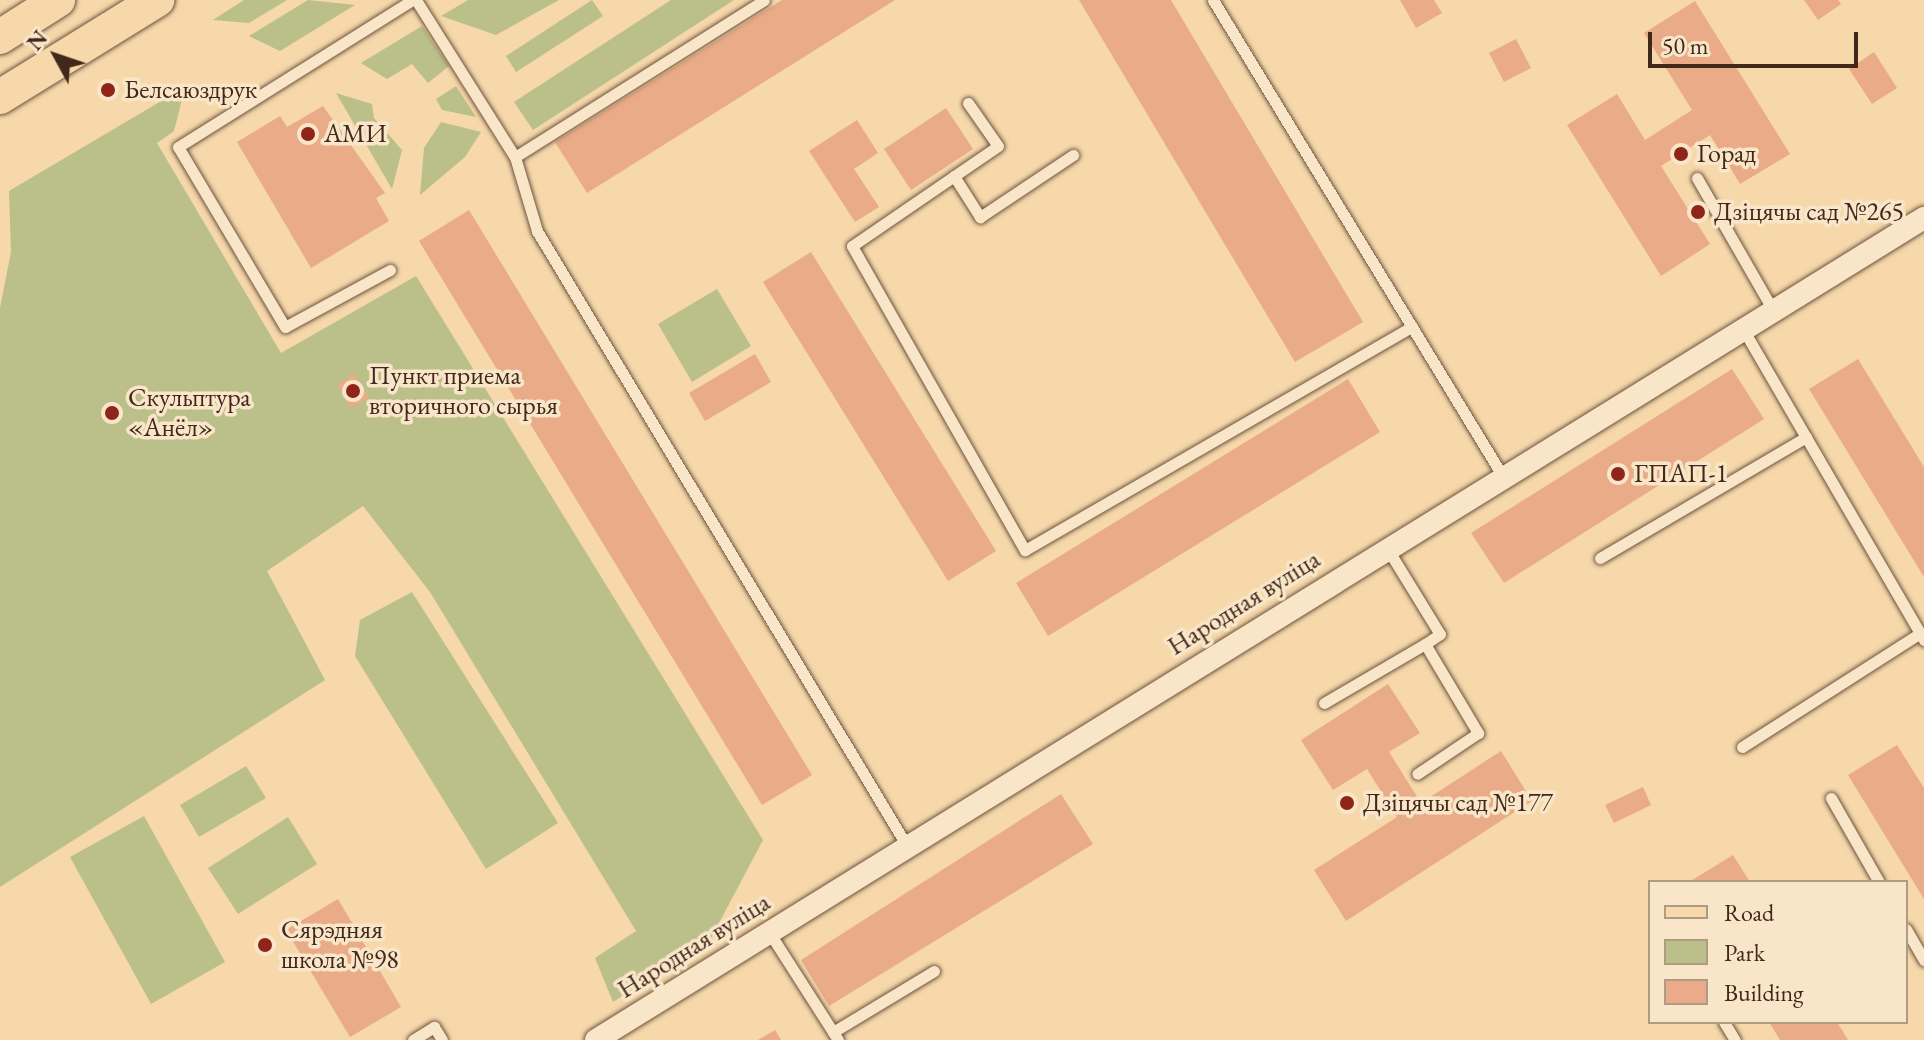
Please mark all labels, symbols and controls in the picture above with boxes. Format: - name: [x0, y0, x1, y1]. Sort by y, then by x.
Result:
- north arrow: [16, 16, 96, 96]
- scale bar: [1652, 16, 1862, 66]
- text: N: [20, 24, 54, 56]
- text: 50 m: [1662, 30, 1709, 61]
- place label: Белсаюздрук: [124, 74, 257, 106]
- marker: Белсаюздрук: [99, 81, 117, 99]
- place label: АМИ: [324, 118, 386, 150]
- marker: АМИ: [299, 125, 317, 143]
- place label: Горад: [1697, 138, 1756, 170]
- marker: Горад: [1672, 145, 1690, 163]
- place label: Дзіцячы сад №265: [1714, 196, 1904, 228]
- marker: Дзіцячы сад №265: [1689, 203, 1707, 221]
- place label: Пункт приема вторичного сырья: [369, 360, 558, 422]
- place label: Скульптура «Анёл»: [128, 382, 251, 444]
- marker: Пункт приема вторичного сырья: [344, 382, 362, 400]
- marker: Скульптура «Анёл»: [103, 404, 121, 422]
- place label: ГПАП-1: [1634, 458, 1728, 490]
- marker: ГПАП-1: [1609, 465, 1627, 483]
- street label: Народная вуліца: [1162, 544, 1326, 662]
- place label: Дзіцячы сад №177: [1363, 787, 1553, 819]
- marker: Дзіцячы сад №177: [1338, 794, 1356, 812]
- legend: [1648, 880, 1908, 1024]
- street label: Народная вуліца: [612, 887, 776, 1005]
- text: Road: [1724, 897, 1774, 928]
- place label: Сярэдняя школа №98: [281, 914, 399, 976]
- marker: Сярэдняя школа №98: [256, 936, 274, 954]
- text: Park: [1724, 937, 1765, 968]
- text: Building: [1724, 977, 1804, 1008]

